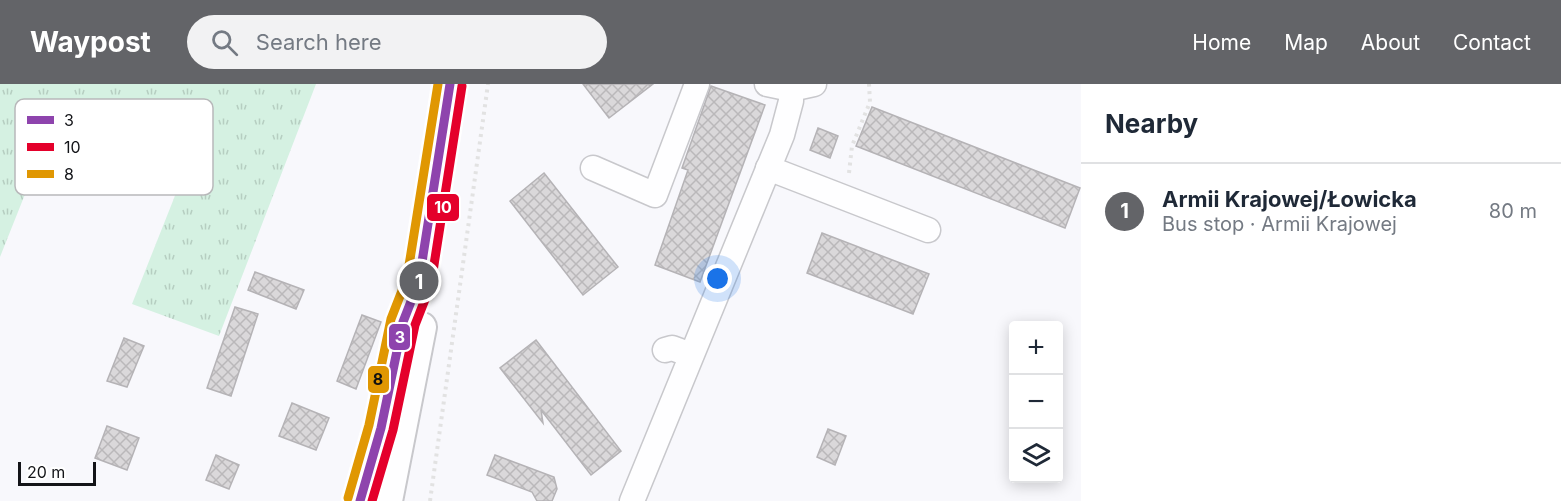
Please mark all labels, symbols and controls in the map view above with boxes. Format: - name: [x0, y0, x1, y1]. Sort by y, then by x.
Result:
- search box: [187, 15, 607, 69]
- text: Waypost: [30, 25, 151, 59]
- icon: search: [208, 26, 241, 59]
- text: Search here: [256, 29, 382, 55]
- text: Home: [1192, 30, 1251, 55]
- text: Map: [1284, 30, 1328, 55]
- text: About: [1361, 30, 1420, 55]
- text: Contact: [1453, 30, 1531, 55]
- legend: [15, 99, 213, 195]
- text: Nearby: [1105, 108, 1198, 139]
- text: 3: [64, 110, 74, 130]
- text: 10: [64, 137, 81, 157]
- text: 8: [64, 164, 74, 184]
- text: Armii Krajowej/Łowicka: [1162, 186, 1417, 212]
- line badge: 10: [426, 193, 460, 222]
- text: 10: [434, 197, 452, 217]
- text: 1: [1120, 199, 1129, 223]
- text: 80 m: [1489, 199, 1537, 223]
- text: Bus stop · Armii Krajowej: [1162, 212, 1397, 236]
- pin: 1: [400, 258, 438, 304]
- your location: [703, 264, 732, 293]
- map controls: [1009, 321, 1063, 483]
- button: +: [1009, 321, 1063, 375]
- line badge: 3: [388, 323, 411, 351]
- text: 3: [395, 327, 405, 347]
- line badge: 8: [367, 365, 390, 394]
- text: 8: [373, 369, 383, 389]
- button: −: [1009, 375, 1063, 429]
- button: layers: [1009, 429, 1063, 483]
- scale bar: [18, 459, 96, 486]
- text: 20 m: [27, 462, 65, 482]

